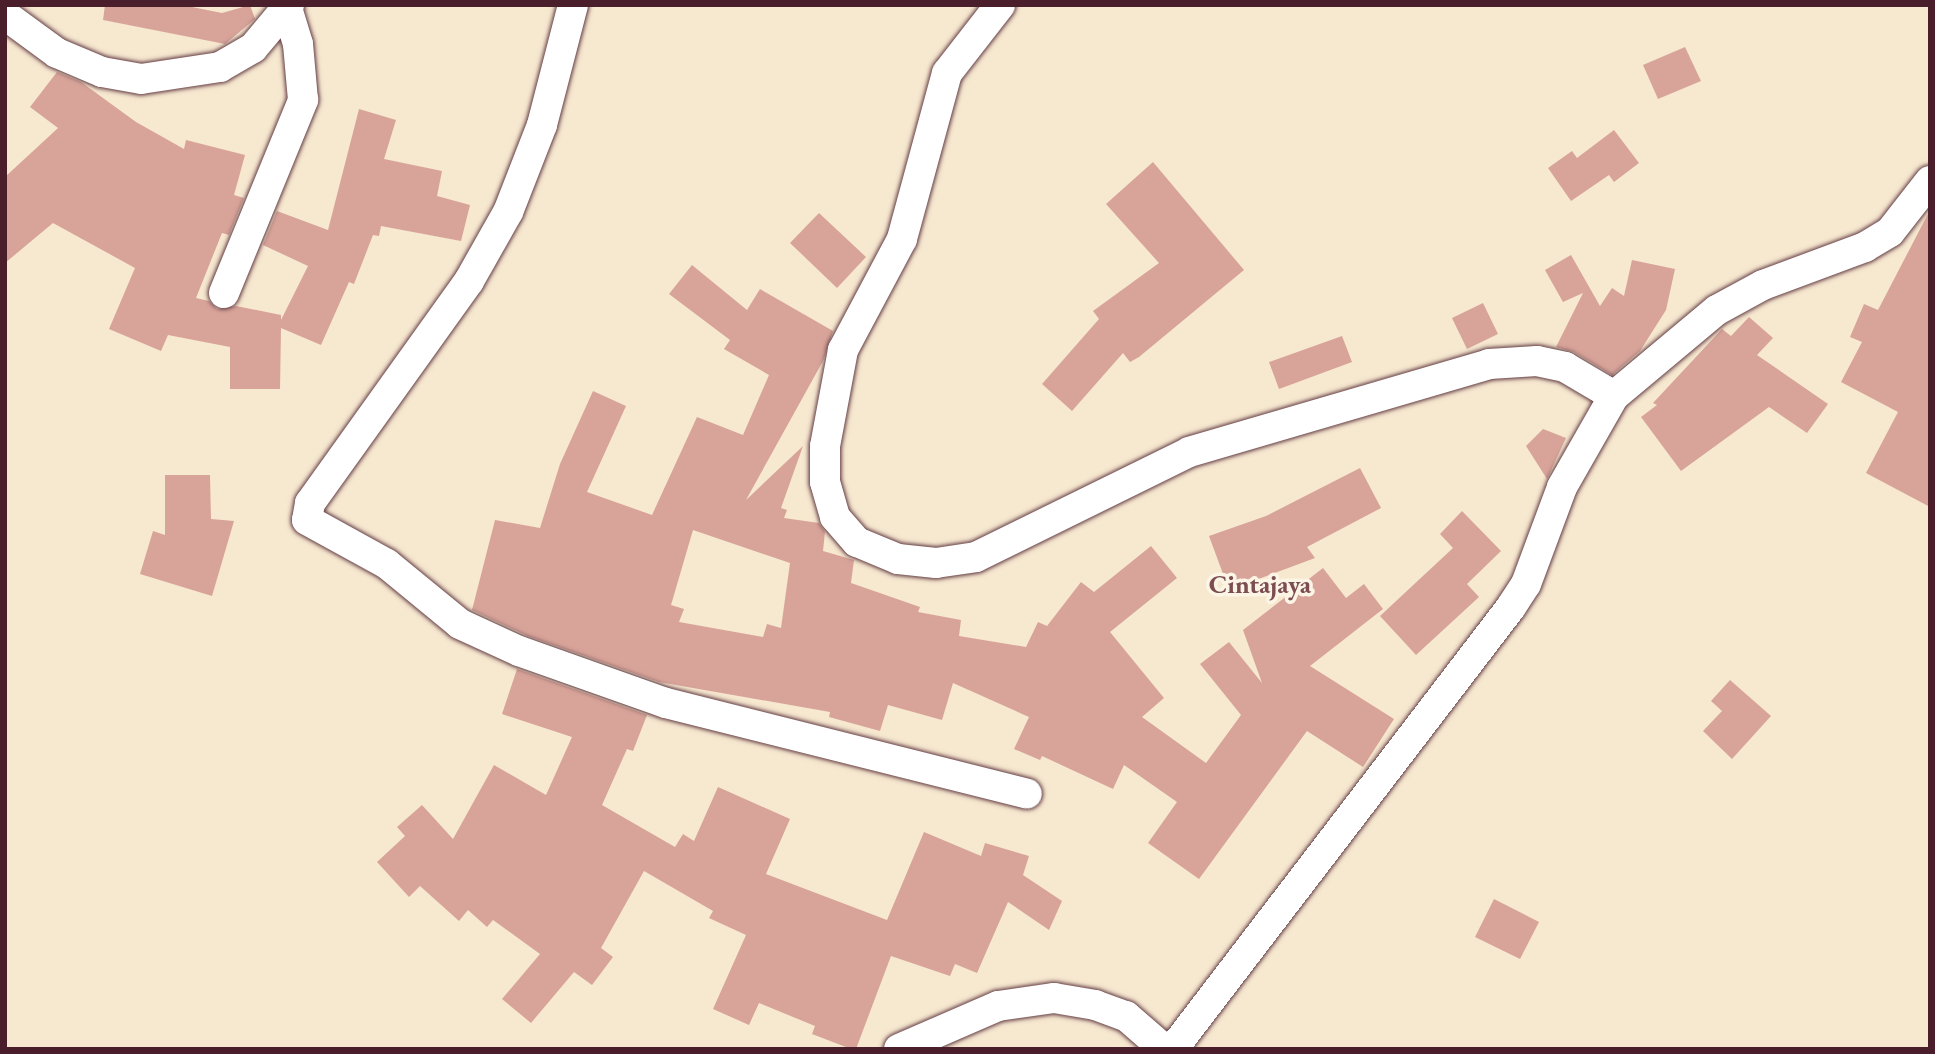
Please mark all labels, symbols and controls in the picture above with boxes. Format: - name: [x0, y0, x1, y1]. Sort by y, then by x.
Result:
- district label: Cintajaya: [1209, 569, 1311, 601]

